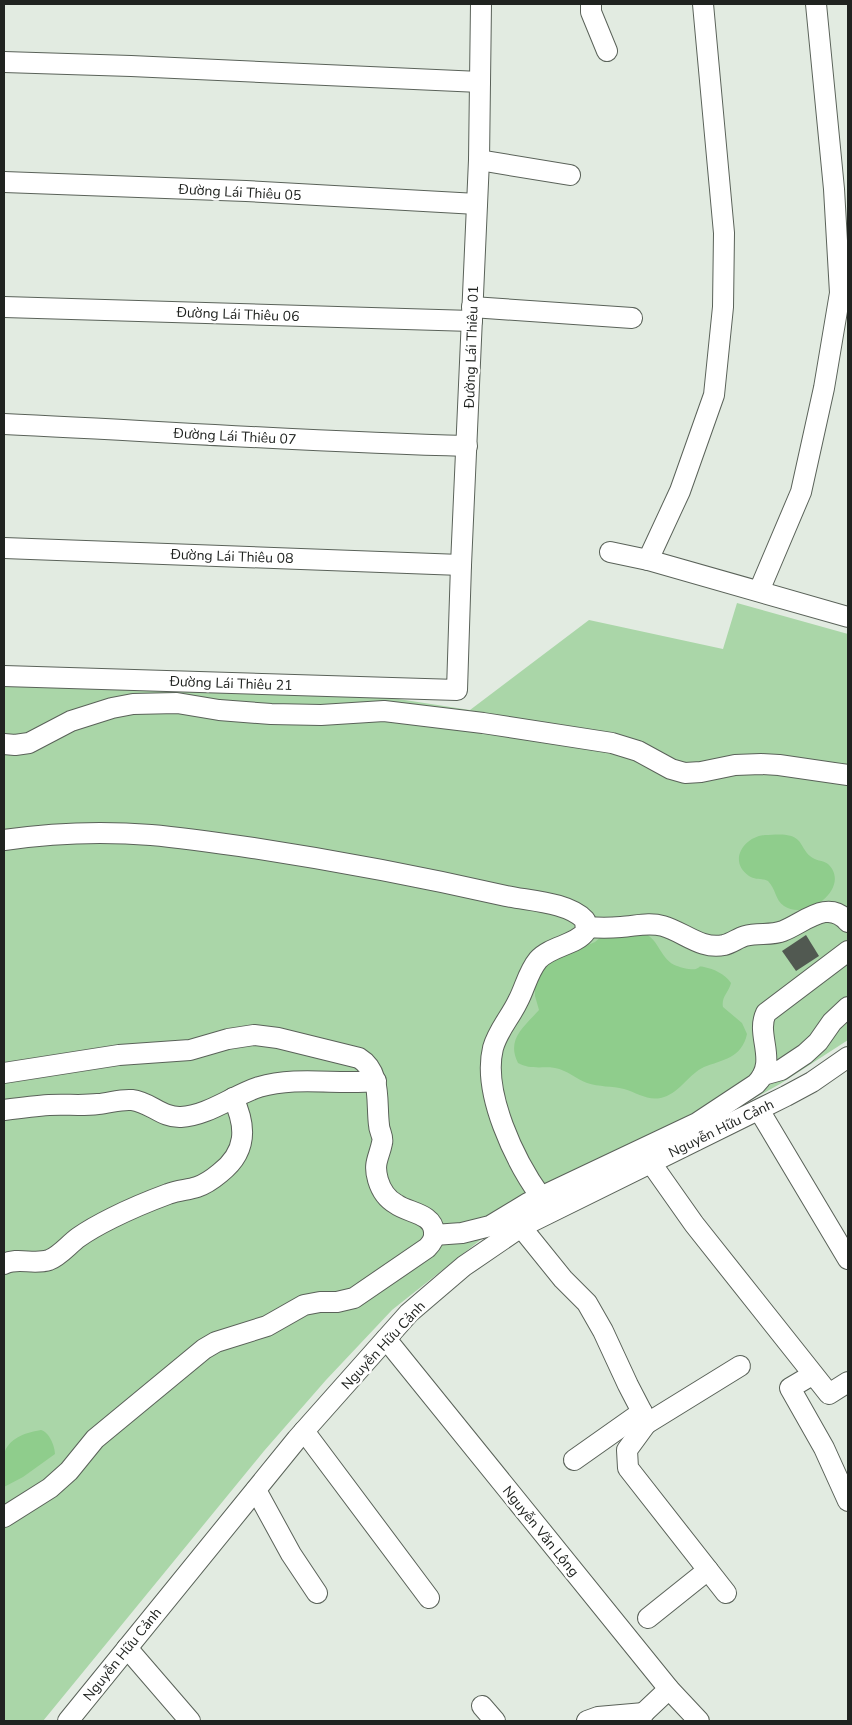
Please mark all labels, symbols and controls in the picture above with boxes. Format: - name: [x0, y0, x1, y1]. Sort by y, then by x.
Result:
- street label: Đường Lái Thiêu 05: [177, 180, 302, 205]
- street label: Đường Lái Thiêu 01: [460, 285, 483, 410]
- street label: Đường Lái Thiêu 06: [175, 303, 300, 326]
- street label: Đường Lái Thiêu 07: [172, 424, 297, 449]
- street label: Đường Lái Thiêu 08: [169, 545, 294, 568]
- street label: Đường Lái Thiêu 21: [168, 672, 293, 695]
- street label: Nguyễn Hữu Cảnh: [665, 1095, 777, 1162]
- street label: Nguyễn Hữu Cảnh: [337, 1297, 430, 1394]
- street label: Nguyễn Văn Lộng: [498, 1482, 583, 1581]
- street label: Nguyễn Hữu Cảnh: [79, 1604, 166, 1705]

